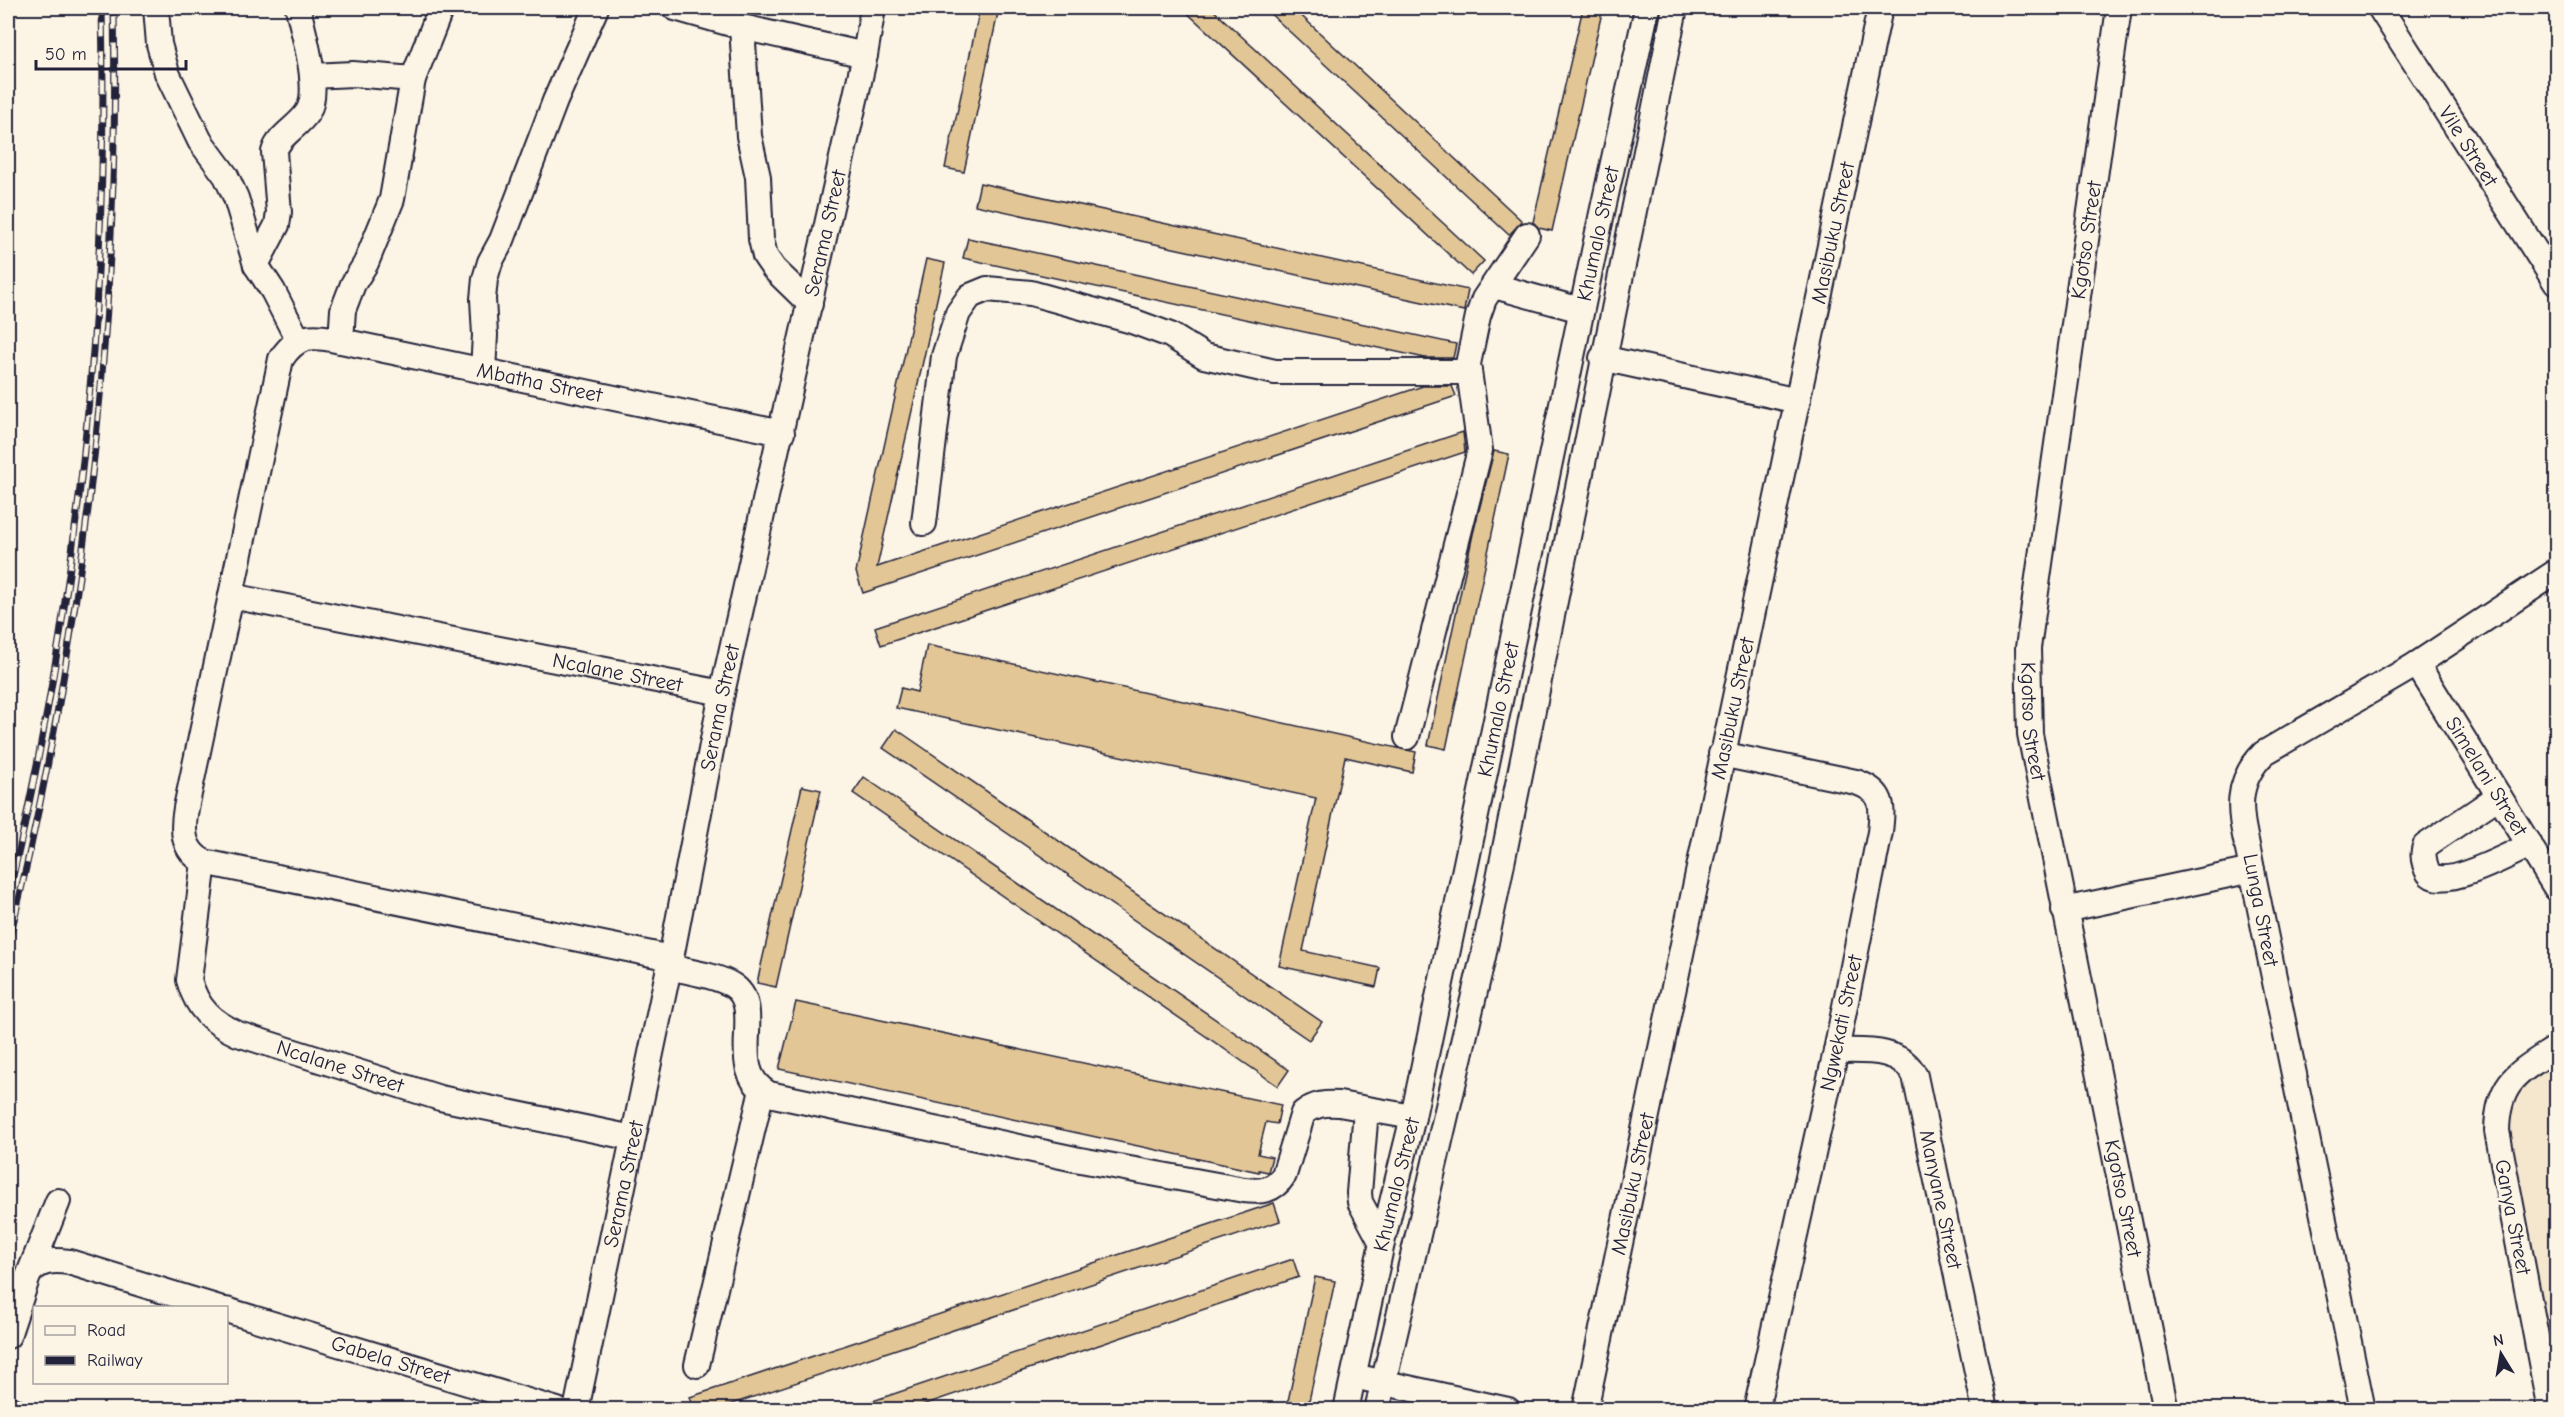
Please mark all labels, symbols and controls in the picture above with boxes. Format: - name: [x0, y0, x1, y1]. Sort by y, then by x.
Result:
- scale bar: [36, 33, 186, 71]
- text: 50 m: [45, 44, 87, 65]
- street label: Vile Street: [2434, 101, 2504, 192]
- street label: Masibuku Street: [1806, 159, 1860, 306]
- street label: Khumalo Street: [1572, 163, 1624, 303]
- street label: Serama Street: [799, 167, 851, 299]
- street label: Kgotso Street: [2066, 178, 2106, 301]
- street label: Mbatha Street: [475, 358, 605, 407]
- street label: Masibuku Street: [1706, 634, 1759, 782]
- street label: Khumalo Street: [1472, 639, 1524, 779]
- street label: Serama Street: [695, 641, 745, 773]
- street label: Ncalane Street: [550, 648, 686, 697]
- street label: Kgotso Street: [2016, 662, 2051, 784]
- street label: Simelani Street: [2441, 712, 2533, 841]
- street label: Lunga Street: [2238, 852, 2284, 969]
- street label: Ngwekati Street: [1815, 952, 1867, 1093]
- street label: Ncalane Street: [274, 1035, 408, 1098]
- street label: Masibuku Street: [1606, 1110, 1659, 1257]
- street label: Khumalo Street: [1368, 1114, 1425, 1254]
- street label: Serama Street: [599, 1117, 649, 1249]
- street label: Manyane Street: [1915, 1128, 1967, 1272]
- street label: Kgotso Street: [2100, 1137, 2147, 1260]
- street label: Ganya Street: [2490, 1157, 2536, 1278]
- legend: [33, 1306, 228, 1384]
- text: Road: [87, 1320, 126, 1341]
- north arrow: [2471, 1324, 2531, 1384]
- text: N: [2491, 1330, 2505, 1350]
- street label: Gabela Street: [328, 1331, 454, 1389]
- text: Railway: [87, 1350, 144, 1371]

